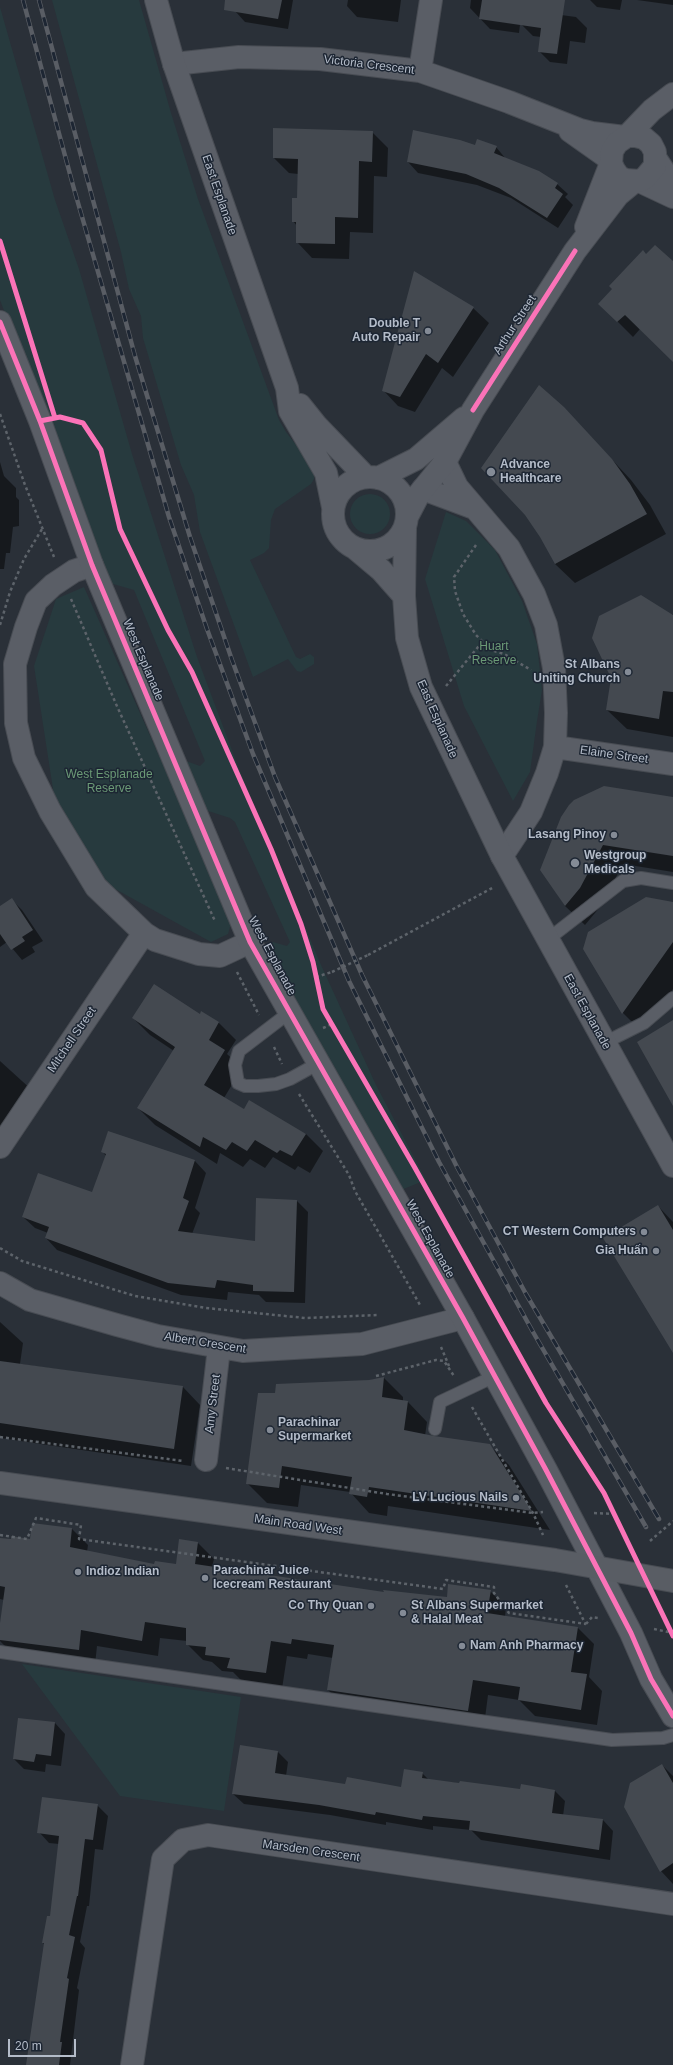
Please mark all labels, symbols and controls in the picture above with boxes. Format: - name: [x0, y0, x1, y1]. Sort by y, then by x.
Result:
- street label: Victoria Crescent: [323, 52, 415, 78]
- street label: East Esplanade: [199, 153, 239, 237]
- street label: Arthur Street: [490, 293, 540, 357]
- place label: Double T Auto Repair: [352, 317, 420, 345]
- marker: Double T Auto Repair: [423, 326, 433, 336]
- place label: Advance Healthcare: [500, 458, 561, 486]
- marker: Advance Healthcare: [485, 466, 497, 478]
- street label: West Esplanade: [119, 617, 167, 703]
- park label: Huart Reserve: [472, 640, 516, 668]
- place label: St Albans Uniting Church: [533, 658, 620, 686]
- marker: St Albans Uniting Church: [623, 667, 633, 677]
- street label: East Esplanade: [413, 678, 461, 760]
- street label: Elaine Street: [579, 743, 649, 767]
- park label: West Esplanade Reserve: [65, 768, 153, 796]
- place label: Lasang Pinoy: [528, 828, 606, 842]
- marker: Lasang Pinoy: [609, 830, 619, 840]
- place label: Westgroup Medicals: [584, 849, 646, 877]
- marker: Westgroup Medicals: [569, 857, 581, 869]
- street label: West Esplanade: [245, 914, 299, 998]
- street label: East Esplanade: [560, 972, 614, 1052]
- street label: Mitchell Street: [45, 1004, 99, 1076]
- street label: West Esplanade: [403, 1197, 457, 1281]
- place label: CT Western Computers: [503, 1225, 636, 1239]
- marker: CT Western Computers: [639, 1227, 649, 1237]
- place label: Gia Huấn: [595, 1244, 648, 1258]
- marker: Gia Huấn: [651, 1246, 661, 1256]
- street label: Albert Crescent: [163, 1329, 247, 1357]
- street label: Amy Street: [202, 1374, 224, 1434]
- place label: Parachinar Supermarket: [278, 1416, 351, 1444]
- marker: Parachinar Supermarket: [265, 1425, 275, 1435]
- place label: LV Lucious Nails: [412, 1491, 508, 1505]
- marker: LV Lucious Nails: [511, 1493, 521, 1503]
- street label: Main Road West: [253, 1512, 343, 1538]
- place label: Parachinar Juice Icecream Restaurant: [213, 1564, 331, 1592]
- place label: Indioz Indian: [86, 1565, 159, 1579]
- marker: Indioz Indian: [73, 1567, 83, 1577]
- marker: Parachinar Juice Icecream Restaurant: [200, 1573, 210, 1583]
- place label: Co Thy Quan: [288, 1599, 363, 1613]
- place label: St Albans Supermarket & Halal Meat: [411, 1599, 543, 1627]
- marker: Co Thy Quan: [366, 1601, 376, 1611]
- marker: St Albans Supermarket & Halal Meat: [398, 1608, 408, 1618]
- place label: Nam Anh Pharmacy: [470, 1639, 583, 1653]
- marker: Nam Anh Pharmacy: [457, 1641, 467, 1651]
- street label: Marsden Crescent: [261, 1837, 361, 1865]
- scale bar: [10, 2031, 78, 2057]
- text: 20 m: [15, 2039, 42, 2053]

